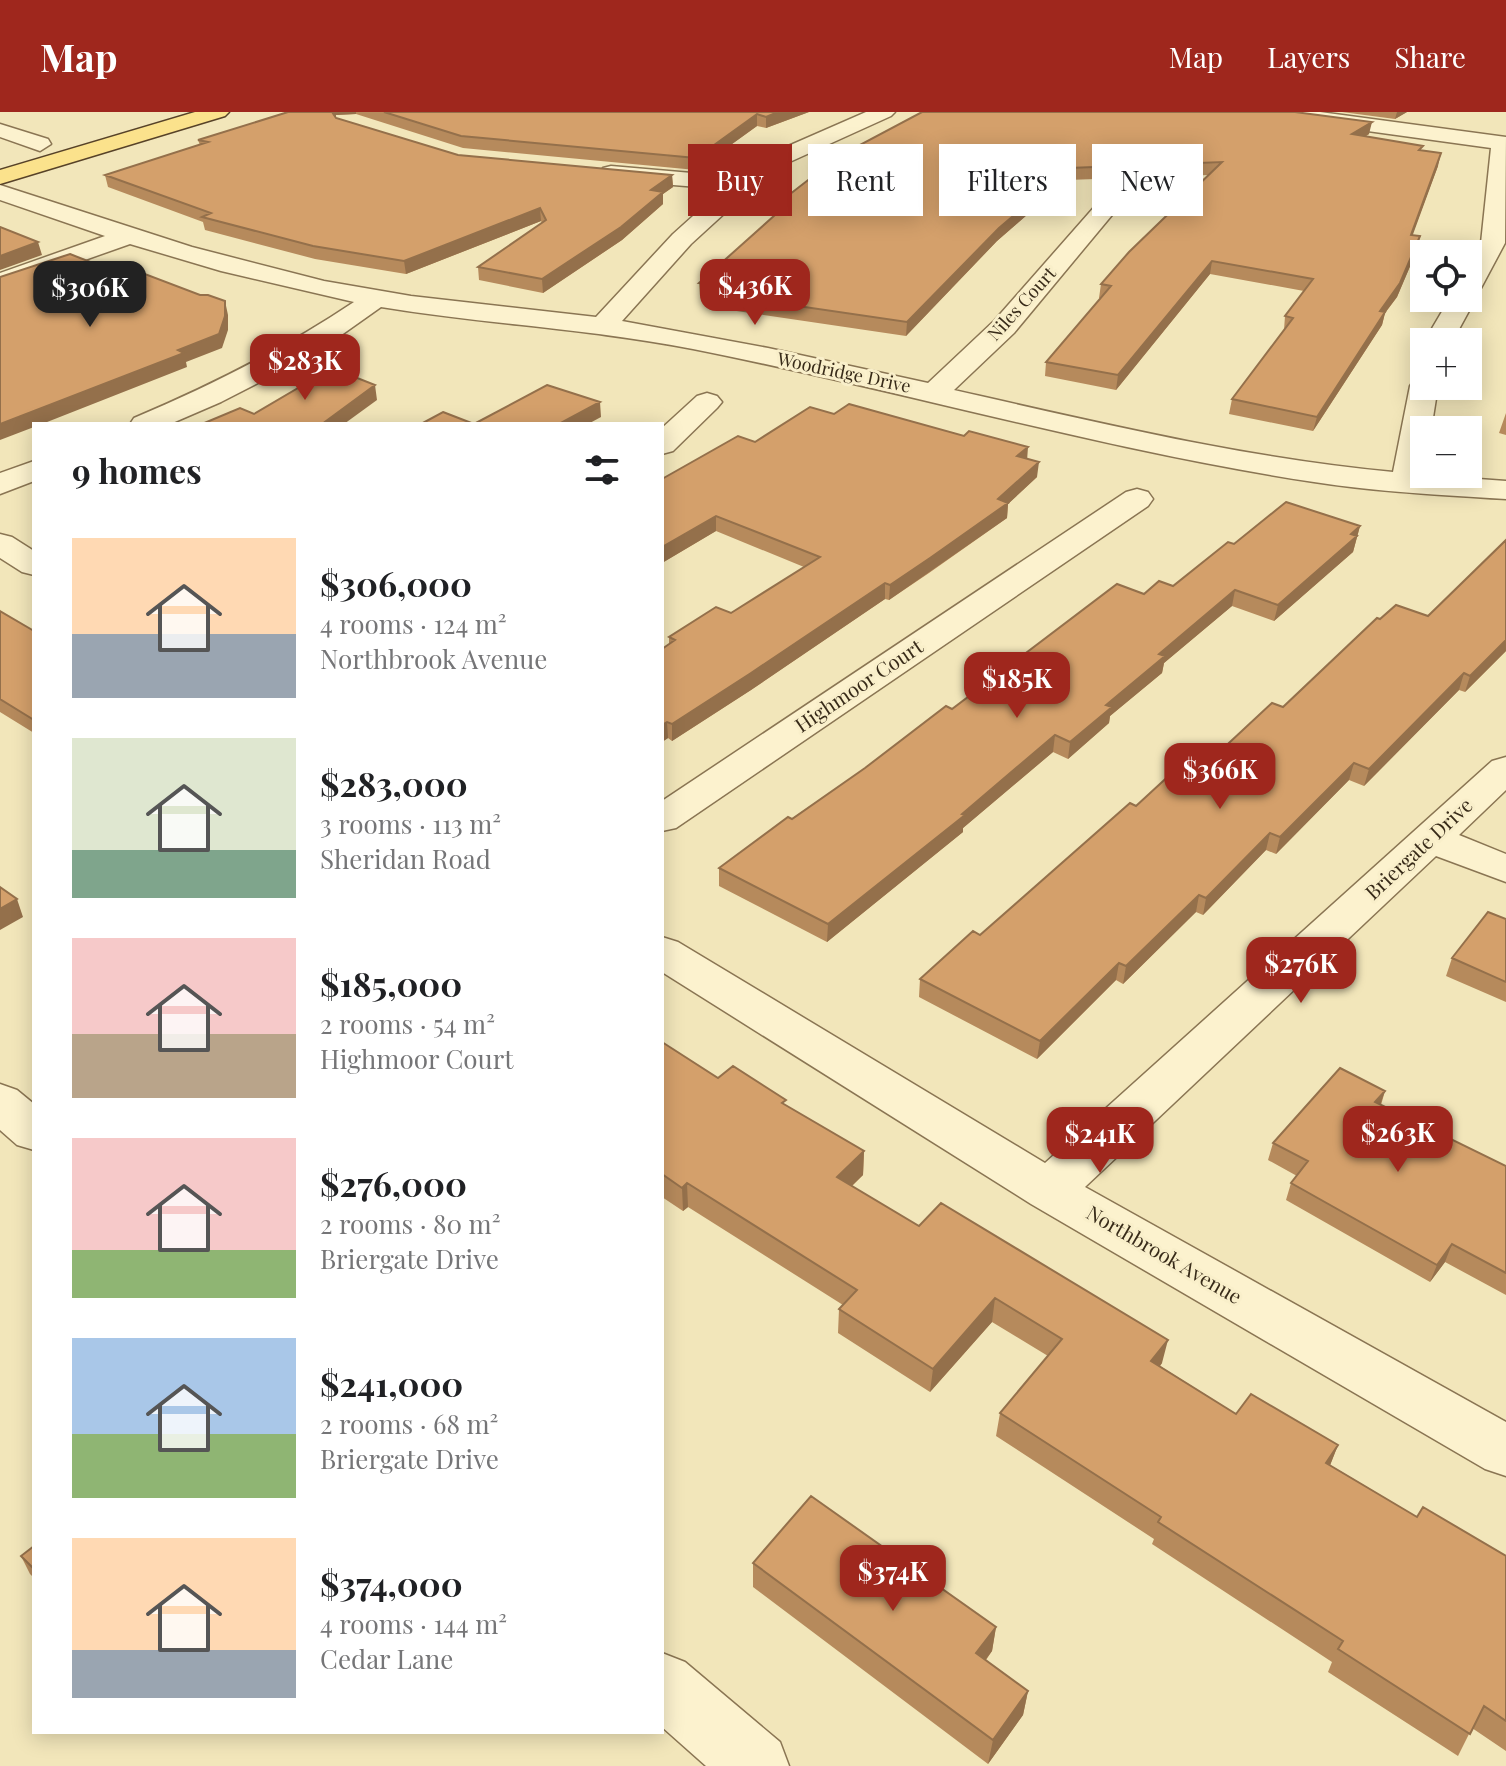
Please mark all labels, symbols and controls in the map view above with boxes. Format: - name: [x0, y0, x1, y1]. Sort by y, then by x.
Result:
- text: Map: [40, 31, 117, 82]
- text: Map: [1169, 38, 1223, 75]
- text: Layers: [1267, 38, 1350, 75]
- text: Share: [1394, 38, 1466, 75]
- chip: Buy: [688, 144, 792, 216]
- chip: Rent: [808, 144, 923, 216]
- chip: Filters: [939, 144, 1076, 216]
- chip: New: [1092, 144, 1203, 216]
- map controls: [1410, 240, 1482, 488]
- button: locate: [1410, 240, 1482, 312]
- pin: $436K: [699, 259, 811, 327]
- pin: $306K: [34, 261, 146, 329]
- street label: Niles Court: [982, 261, 1061, 345]
- text: $436K: [718, 267, 792, 302]
- text: $306K: [51, 269, 129, 304]
- button: +: [1410, 328, 1482, 400]
- pin: $283K: [249, 334, 361, 402]
- text: $283K: [268, 342, 342, 377]
- street label: Woodridge Drive: [774, 346, 913, 398]
- button: −: [1410, 416, 1482, 488]
- text: 9 homes: [72, 447, 202, 493]
- icon: filters: [580, 448, 624, 492]
- text: $306,000: [320, 560, 472, 606]
- icon: home: [136, 570, 232, 666]
- text: 4 rooms · 124 m²: [320, 606, 507, 641]
- street label: Highmoor Court: [789, 631, 928, 738]
- text: Northbrook Avenue: [320, 641, 548, 676]
- pin: $185K: [961, 652, 1073, 720]
- text: $185K: [982, 660, 1052, 695]
- pin: $366K: [1164, 743, 1276, 811]
- text: $366K: [1182, 751, 1258, 786]
- text: $283,000: [320, 760, 468, 806]
- icon: home: [136, 770, 232, 866]
- street label: Briergate Drive: [1358, 791, 1477, 905]
- text: 3 rooms · 113 m²: [320, 806, 501, 841]
- text: Sheridan Road: [320, 841, 491, 876]
- pin: $276K: [1245, 937, 1357, 1005]
- text: $276K: [1264, 945, 1338, 980]
- text: $185,000: [320, 960, 462, 1006]
- icon: home: [136, 970, 232, 1066]
- text: 2 rooms · 54 m²: [320, 1006, 495, 1041]
- text: Highmoor Court: [320, 1041, 513, 1076]
- pin: $263K: [1342, 1106, 1454, 1174]
- pin: $241K: [1044, 1107, 1156, 1175]
- text: $263K: [1361, 1114, 1435, 1149]
- text: $241K: [1065, 1115, 1135, 1150]
- text: $276,000: [320, 1160, 467, 1206]
- icon: home: [136, 1170, 232, 1266]
- street label: Northbrook Avenue: [1082, 1198, 1247, 1309]
- text: 2 rooms · 80 m²: [320, 1206, 500, 1241]
- text: Briergate Drive: [320, 1241, 499, 1276]
- text: $241,000: [320, 1360, 463, 1406]
- icon: home: [136, 1370, 232, 1466]
- text: 2 rooms · 68 m²: [320, 1406, 498, 1441]
- text: Briergate Drive: [320, 1441, 499, 1476]
- pin: $374K: [837, 1545, 949, 1613]
- text: $374K: [858, 1553, 928, 1588]
- text: $374,000: [320, 1560, 463, 1606]
- icon: home: [136, 1570, 232, 1666]
- text: 4 rooms · 144 m²: [320, 1606, 507, 1641]
- text: Cedar Lane: [320, 1641, 454, 1676]

